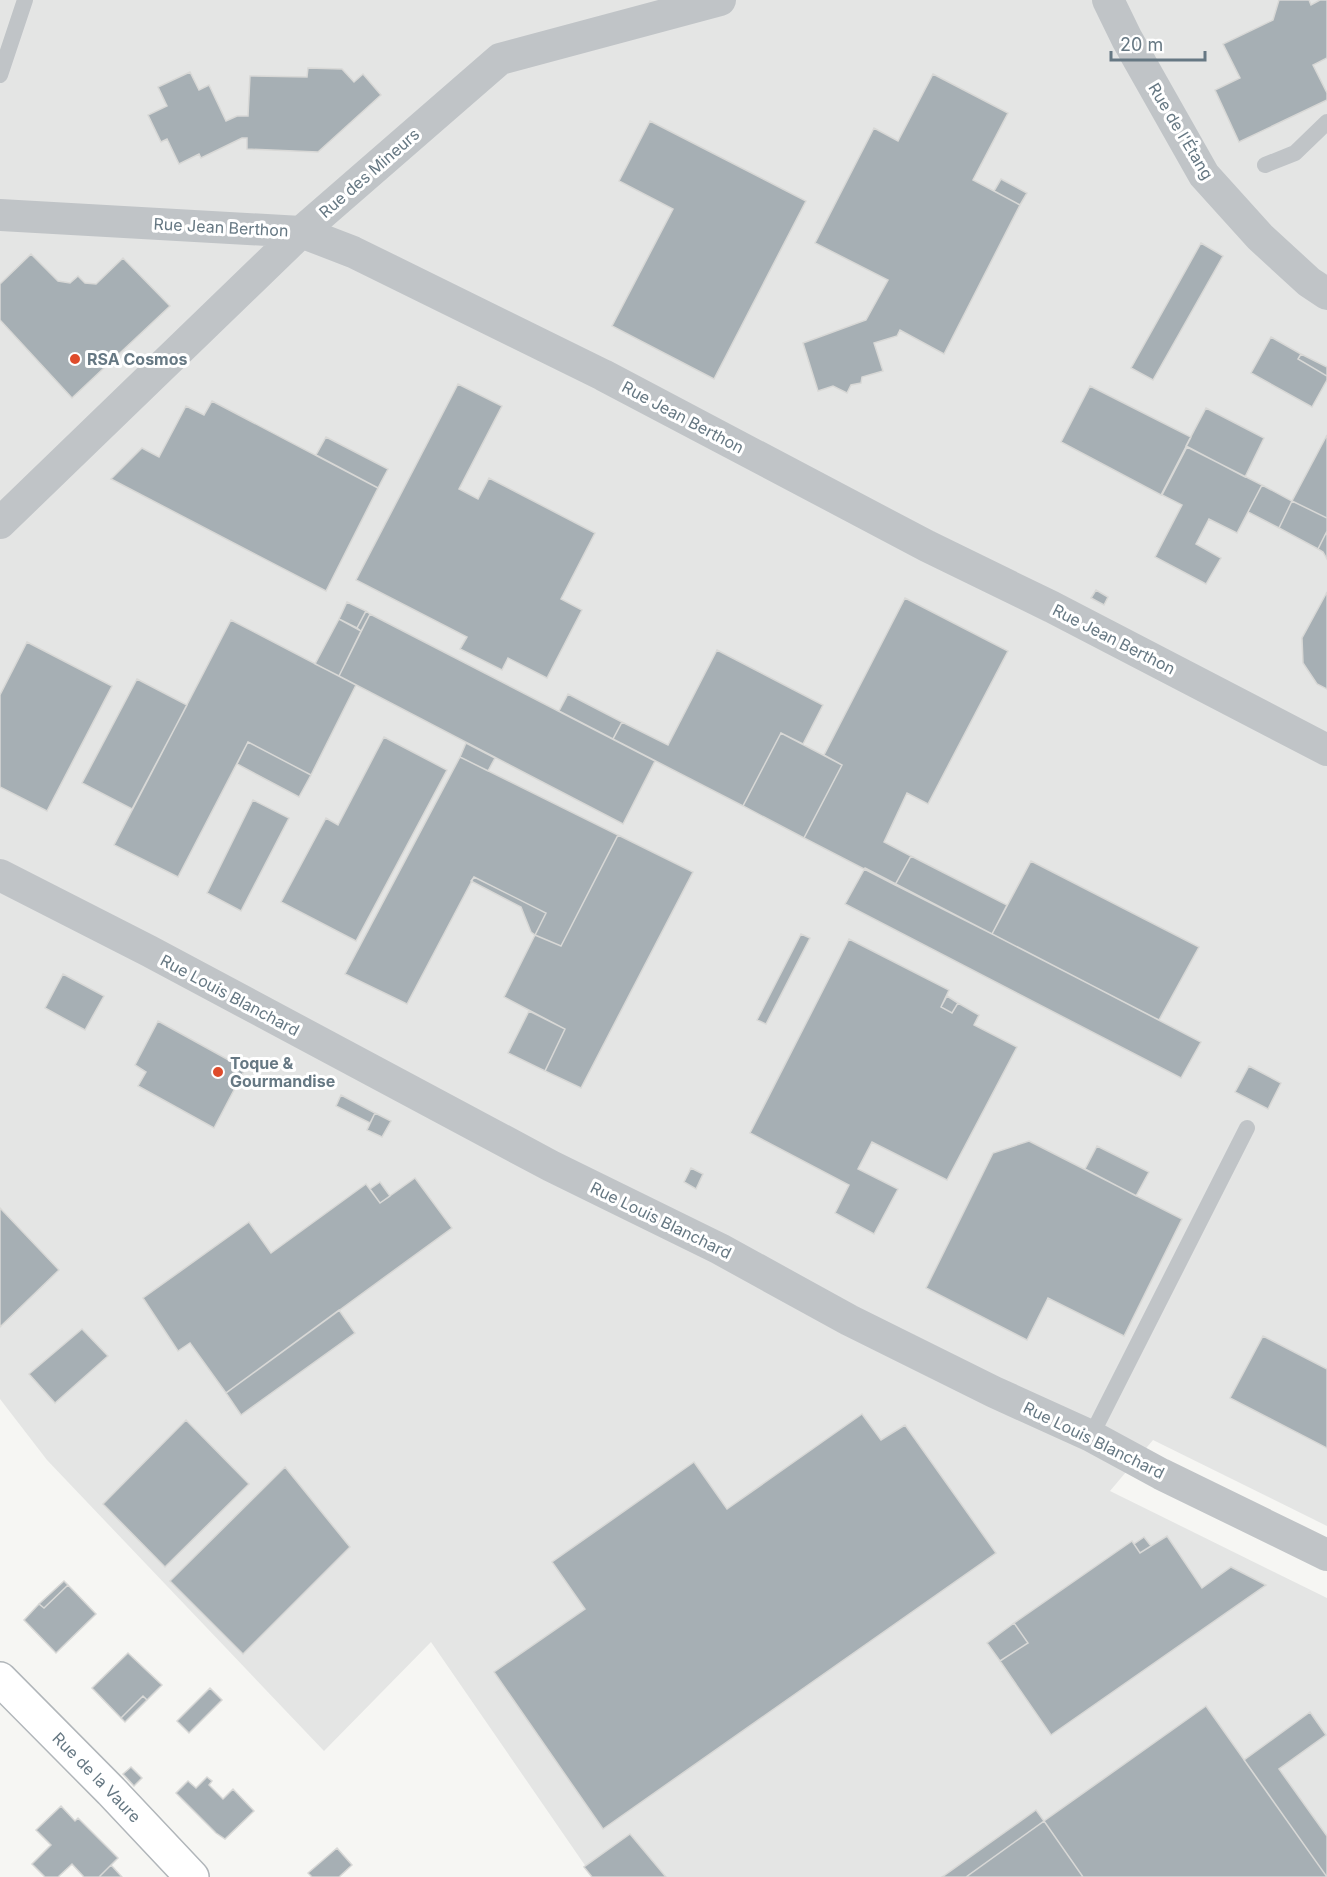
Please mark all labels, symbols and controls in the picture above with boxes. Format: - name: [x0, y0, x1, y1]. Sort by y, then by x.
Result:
- scale bar: [1111, 24, 1206, 62]
- text: 20 m: [1120, 34, 1163, 55]
- street label: Rue de l'Étang: [1144, 79, 1218, 183]
- street label: Rue des Mineurs: [315, 124, 423, 222]
- street label: Rue Jean Berthon: [153, 213, 289, 241]
- place label: RSA Cosmos: [87, 349, 188, 369]
- marker: RSA Cosmos: [68, 352, 82, 366]
- street label: Rue Jean Berthon: [619, 376, 747, 458]
- street label: Rue Jean Berthon: [1049, 599, 1179, 679]
- street label: Rue Louis Blanchard: [157, 950, 303, 1040]
- place label: Toque & Gourmandise: [230, 1053, 335, 1091]
- marker: Toque & Gourmandise: [211, 1065, 225, 1079]
- street label: Rue Louis Blanchard: [587, 1177, 735, 1263]
- street label: Rue Louis Blanchard: [1020, 1397, 1168, 1483]
- street label: Rue de la Vaure: [48, 1728, 145, 1827]

